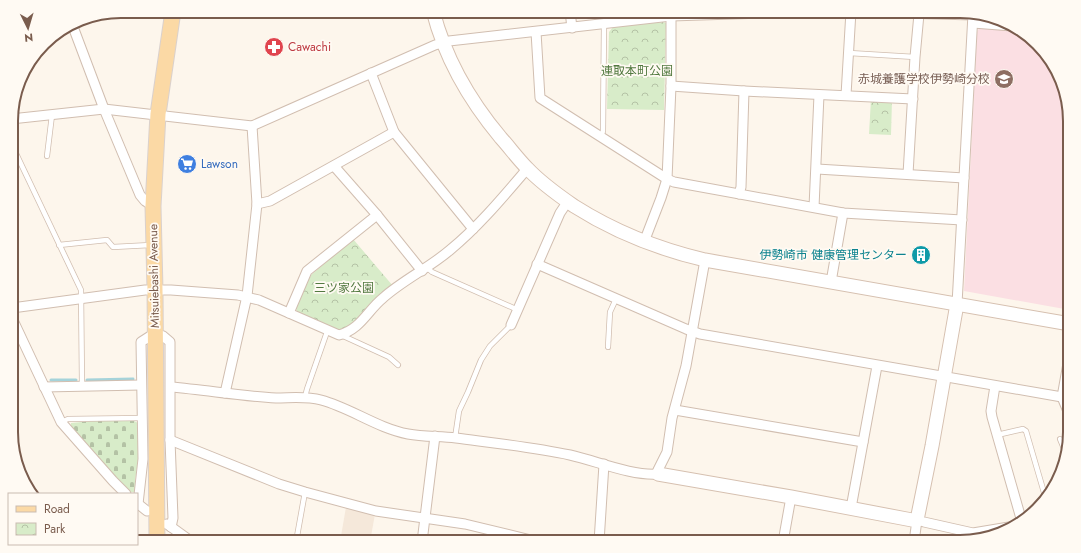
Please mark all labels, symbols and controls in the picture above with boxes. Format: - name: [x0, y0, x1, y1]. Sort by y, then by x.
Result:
- north arrow: [8, 8, 48, 48]
- text: N: [24, 30, 34, 46]
- pharmacy icon: Cawachi: [263, 36, 285, 58]
- place label: Cawachi: [288, 38, 331, 56]
- park label: 連取本町公園: [601, 62, 673, 80]
- school or university icon: 赤城養護学校伊勢崎分校: [993, 68, 1015, 90]
- place label: 赤城養護学校伊勢崎分校: [858, 70, 990, 88]
- supermarket icon: Lawson: [176, 153, 198, 175]
- place label: Lawson: [201, 155, 238, 173]
- street label: Mitsuiebashi Avenue: [144, 224, 164, 328]
- building icon: 伊勢崎市 健康管理センター: [910, 244, 932, 266]
- place label: 伊勢崎市 健康管理センター: [759, 246, 907, 264]
- park label: 三ツ家公園: [314, 279, 374, 297]
- legend: [8, 493, 138, 545]
- text: Road: [44, 500, 70, 518]
- text: Park: [44, 520, 66, 538]

